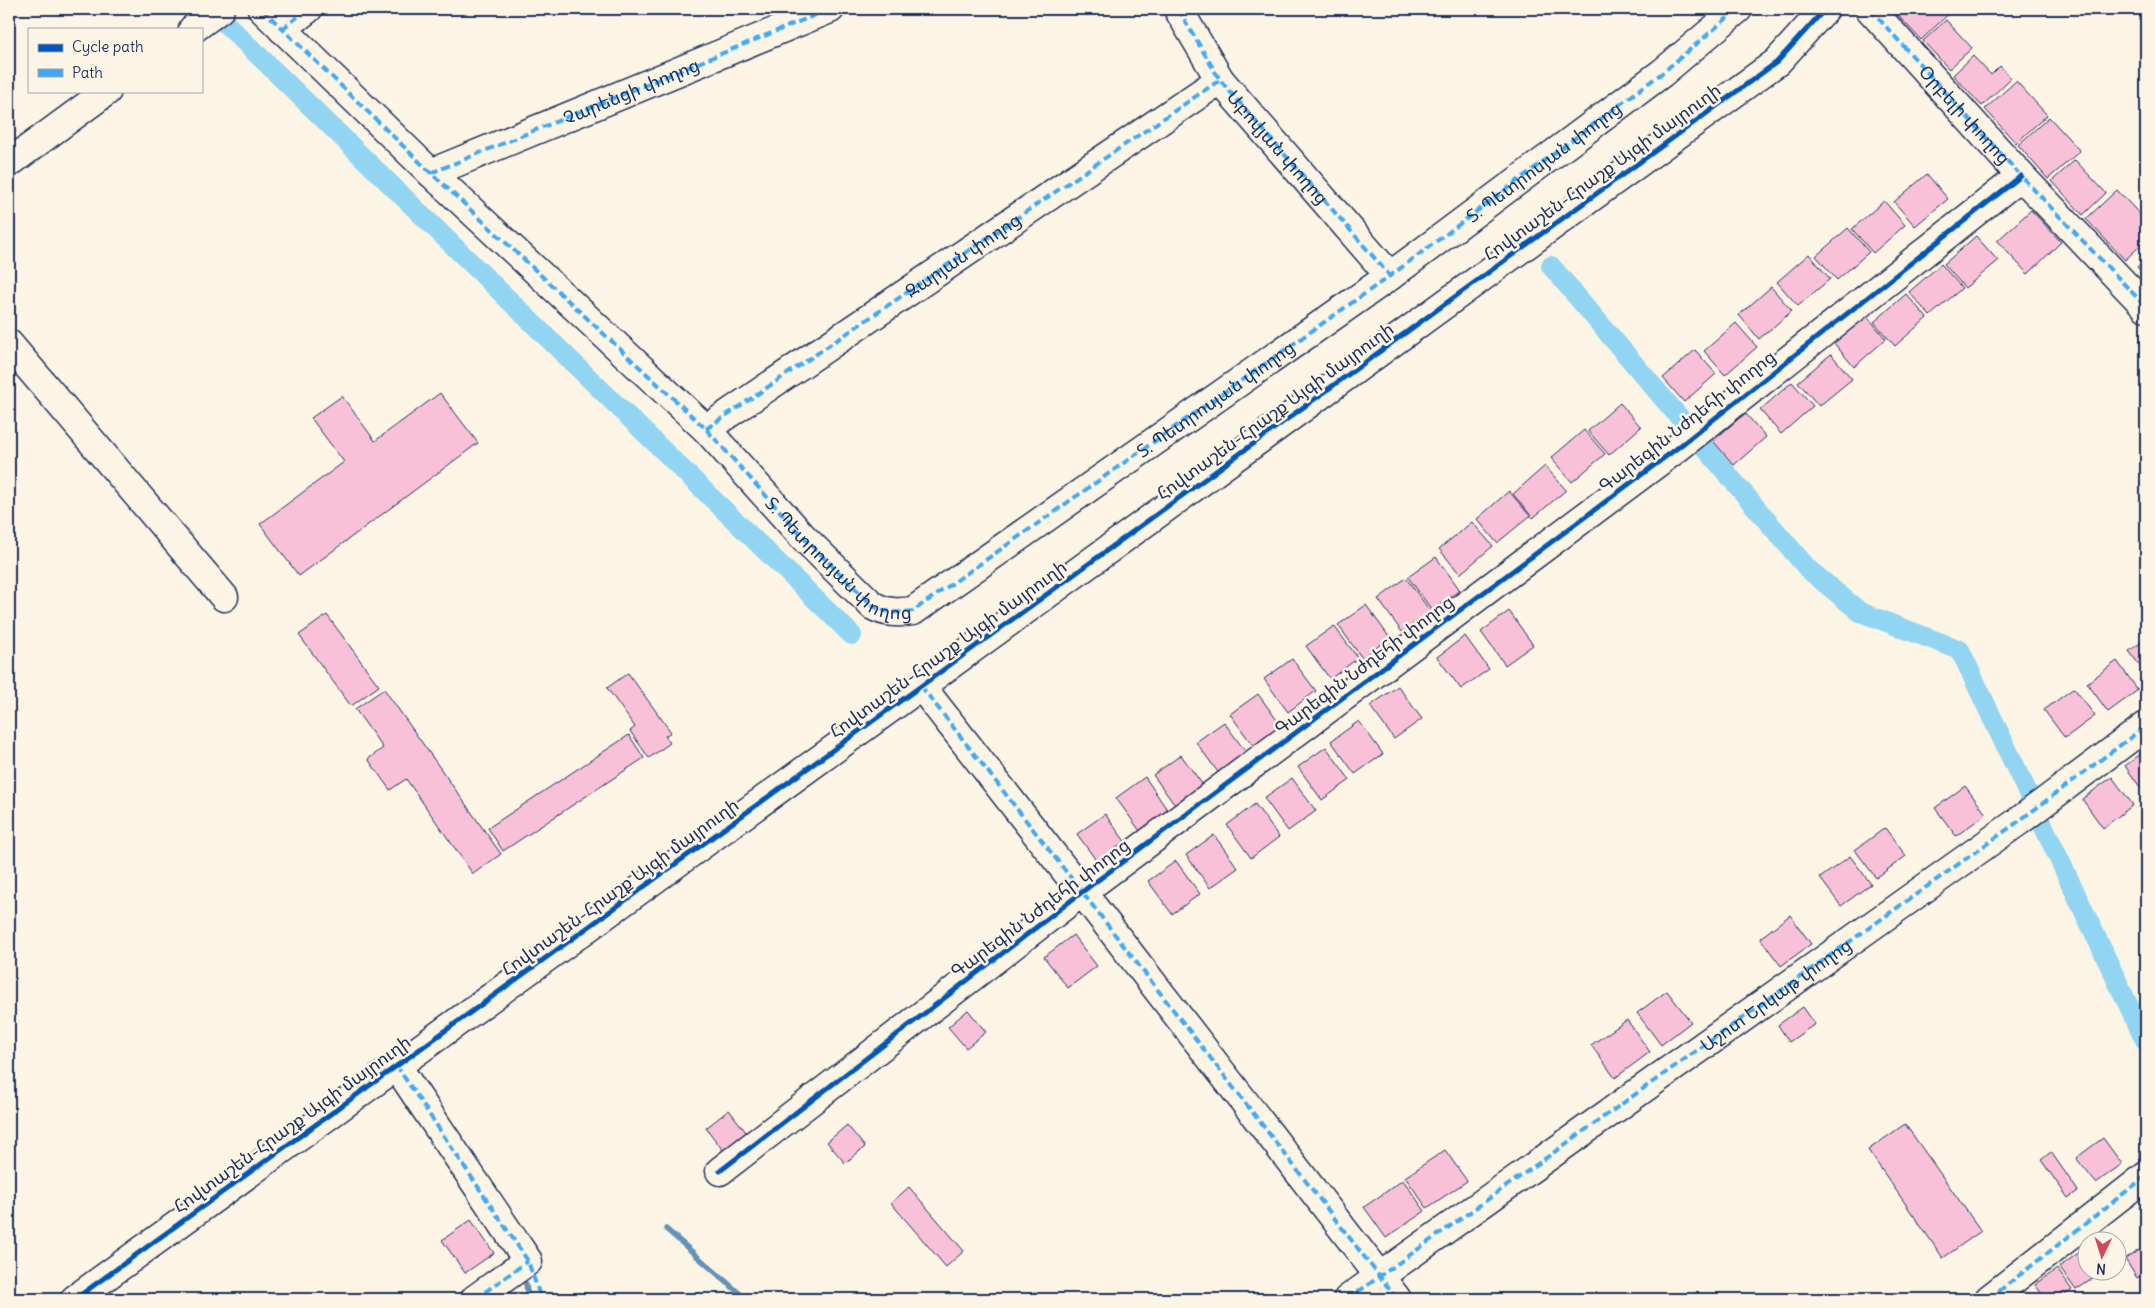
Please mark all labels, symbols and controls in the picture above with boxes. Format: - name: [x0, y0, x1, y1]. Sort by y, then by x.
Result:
- legend: [28, 28, 202, 92]
- text: Cycle path: [72, 37, 144, 56]
- street label: Չարենցի փողոց: [559, 53, 702, 129]
- street label: Օրբելի փողոց: [1914, 60, 2016, 169]
- text: Path: [72, 63, 103, 82]
- street label: Հովտաշեն-Հրաշք Այգի մայրուղի: [1479, 78, 1725, 266]
- street label: Աբովյան փողոց: [1222, 85, 1334, 209]
- street label: Տ. Պետրոսյան փողոց: [1461, 96, 1626, 227]
- street label: Զարյան փողոց: [900, 207, 1025, 302]
- street label: Հովտաշեն-Հրաշք Այգի մայրուղի: [1152, 317, 1398, 505]
- street label: Տ. Պետրոսյան փողոց: [1132, 335, 1299, 462]
- street label: Գարեգին Նժդեհի փողոց: [1594, 345, 1780, 497]
- street label: Տ. Պետրոսյան փողոց: [761, 492, 912, 624]
- street label: Հովտաշեն-Հրաշք Այգի մայրուղի: [825, 555, 1071, 743]
- street label: Գարեգին Նժդեհի փողոց: [1270, 590, 1458, 740]
- street label: Հովտաշեն-Հրաշք Այգի մայրուղի: [497, 793, 743, 981]
- street label: Գարեգին Նժդեհի փողոց: [946, 833, 1134, 983]
- street label: Աշոտ Երկաթ փողոց: [1696, 933, 1856, 1056]
- street label: Հովտաշեն-Հրաշք Այգի մայրուղի: [169, 1030, 415, 1218]
- north arrow: [2078, 1230, 2128, 1280]
- text: N: [2096, 1260, 2107, 1278]

